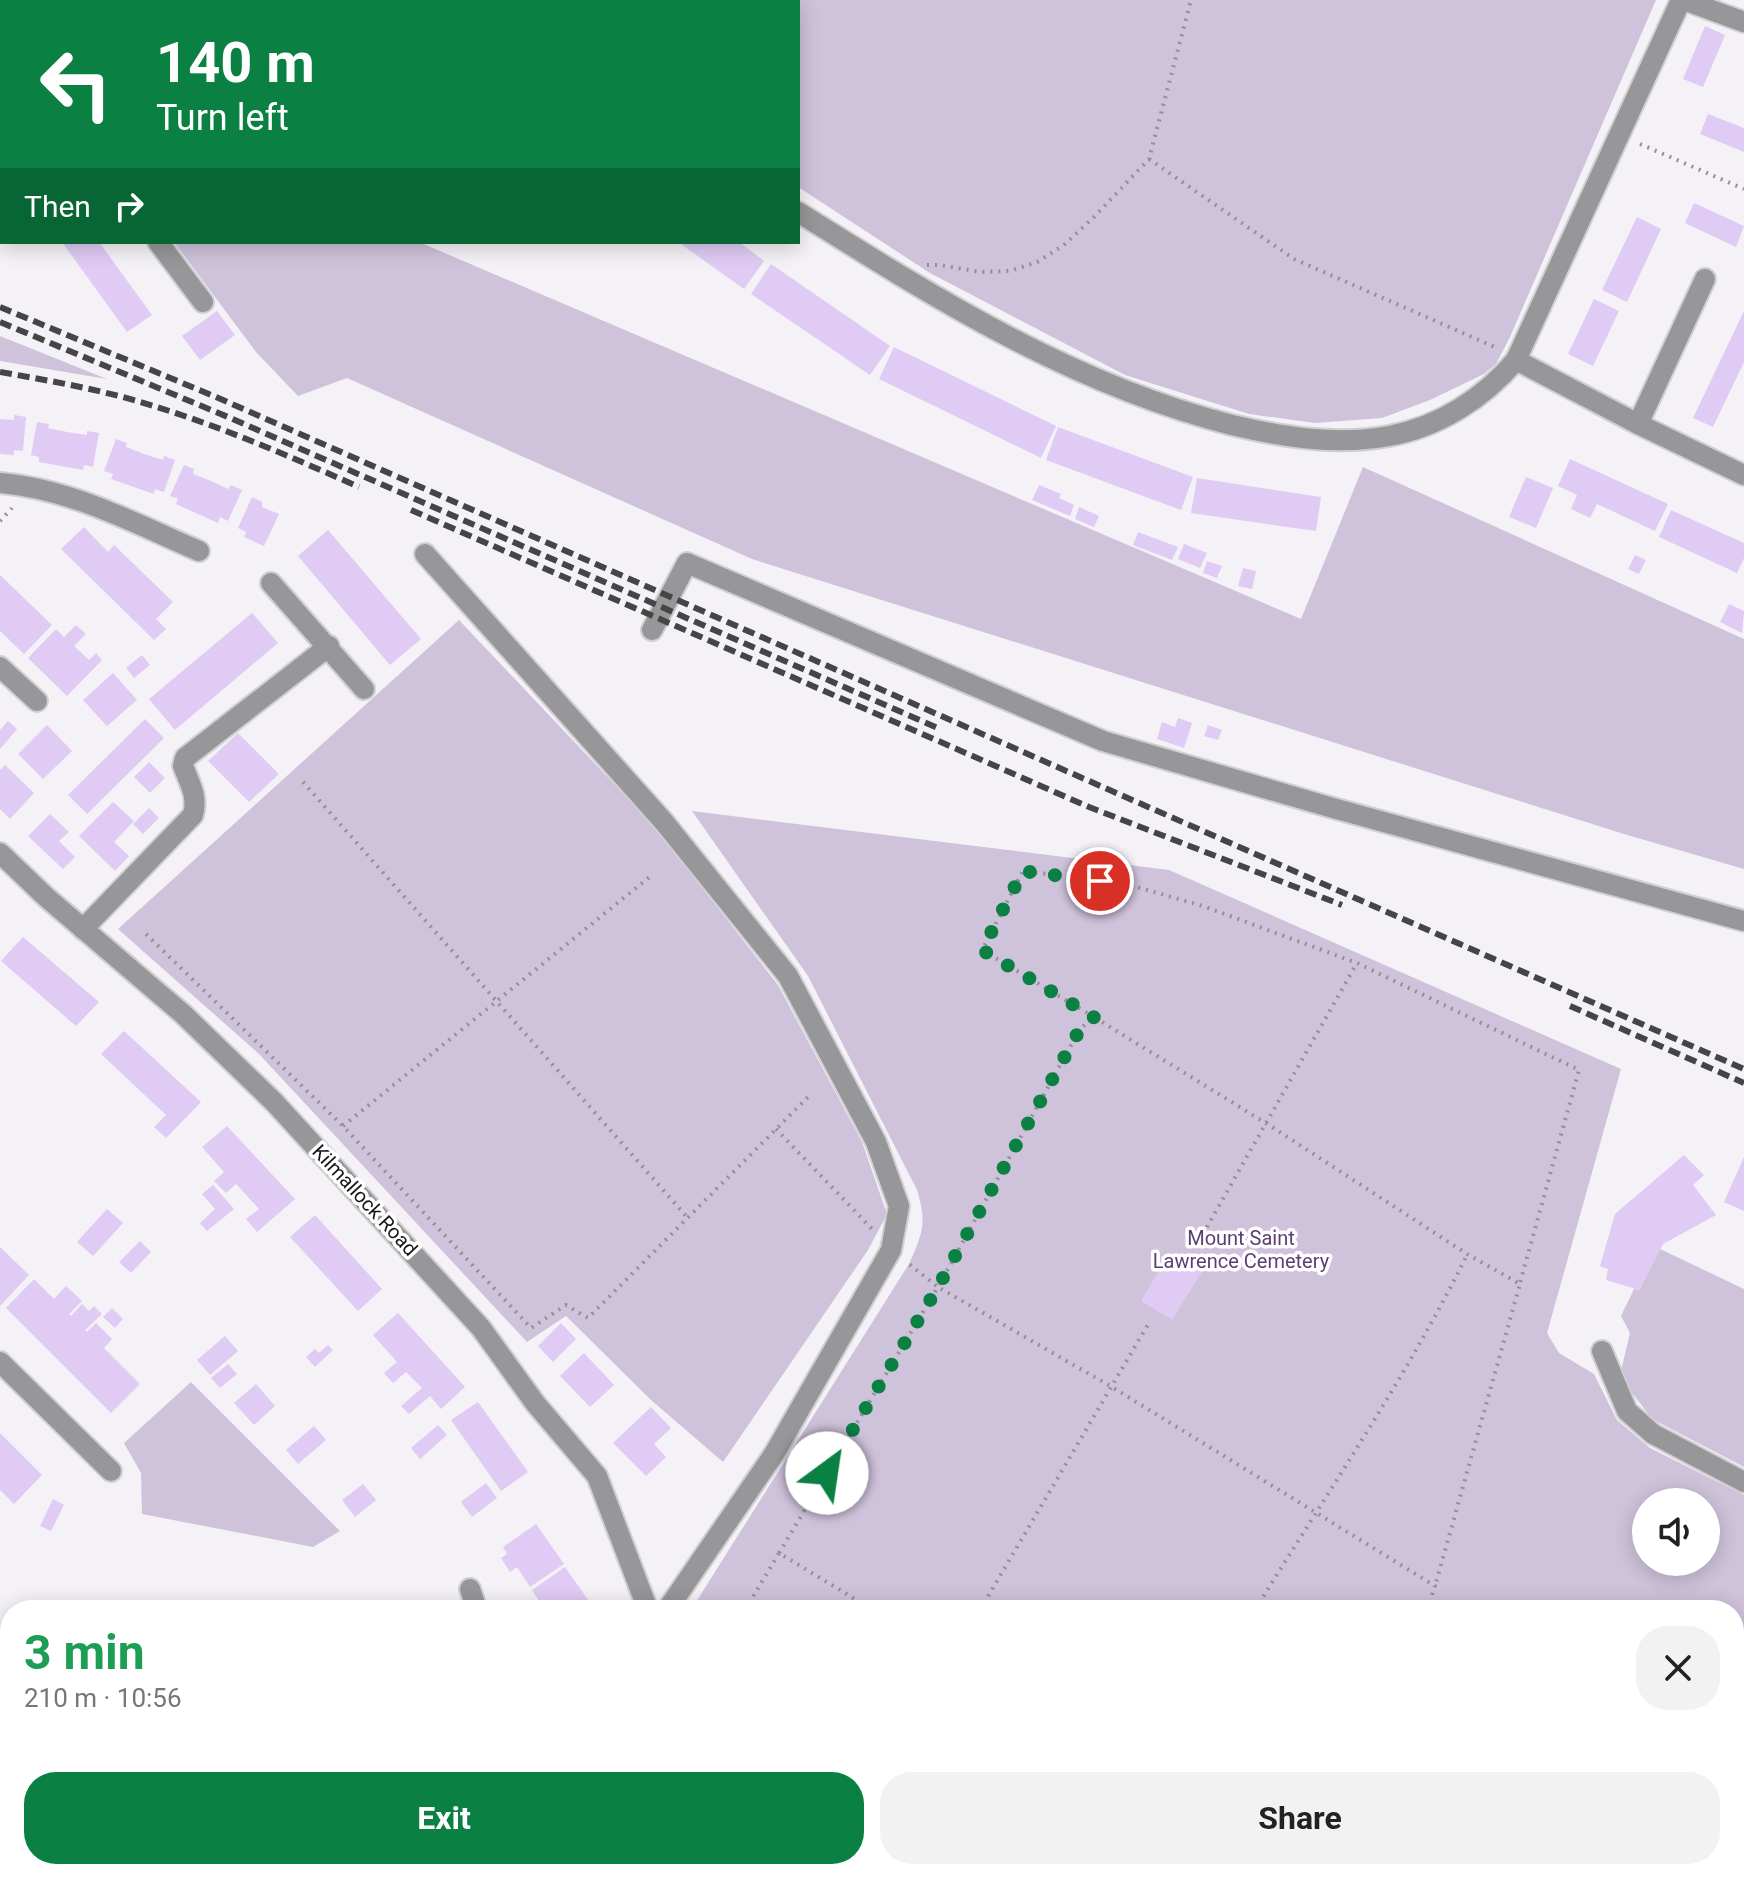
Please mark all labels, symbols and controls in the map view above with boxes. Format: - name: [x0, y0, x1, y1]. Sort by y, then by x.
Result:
- text: 140 m: [156, 30, 315, 96]
- icon: left: [24, 32, 128, 136]
- text: Turn left: [156, 97, 289, 139]
- icon: right: [107, 184, 151, 228]
- text: Then: [24, 189, 91, 224]
- pin: [1066, 847, 1134, 915]
- icon: arrive: [1078, 859, 1122, 903]
- street label: Kilmallock Road: [307, 1139, 423, 1261]
- park label: Mount Saint Lawrence Cemetery: [1153, 1226, 1330, 1273]
- position arrow: [785, 1431, 869, 1515]
- map controls: [1632, 1488, 1720, 1576]
- button: sound: [1632, 1488, 1720, 1576]
- text: 3 min: [24, 1624, 145, 1681]
- button: close: [1636, 1626, 1720, 1710]
- text: 210 m · 10:56: [24, 1683, 182, 1713]
- button: Exit: [24, 1772, 864, 1864]
- button: Share: [880, 1772, 1720, 1864]

